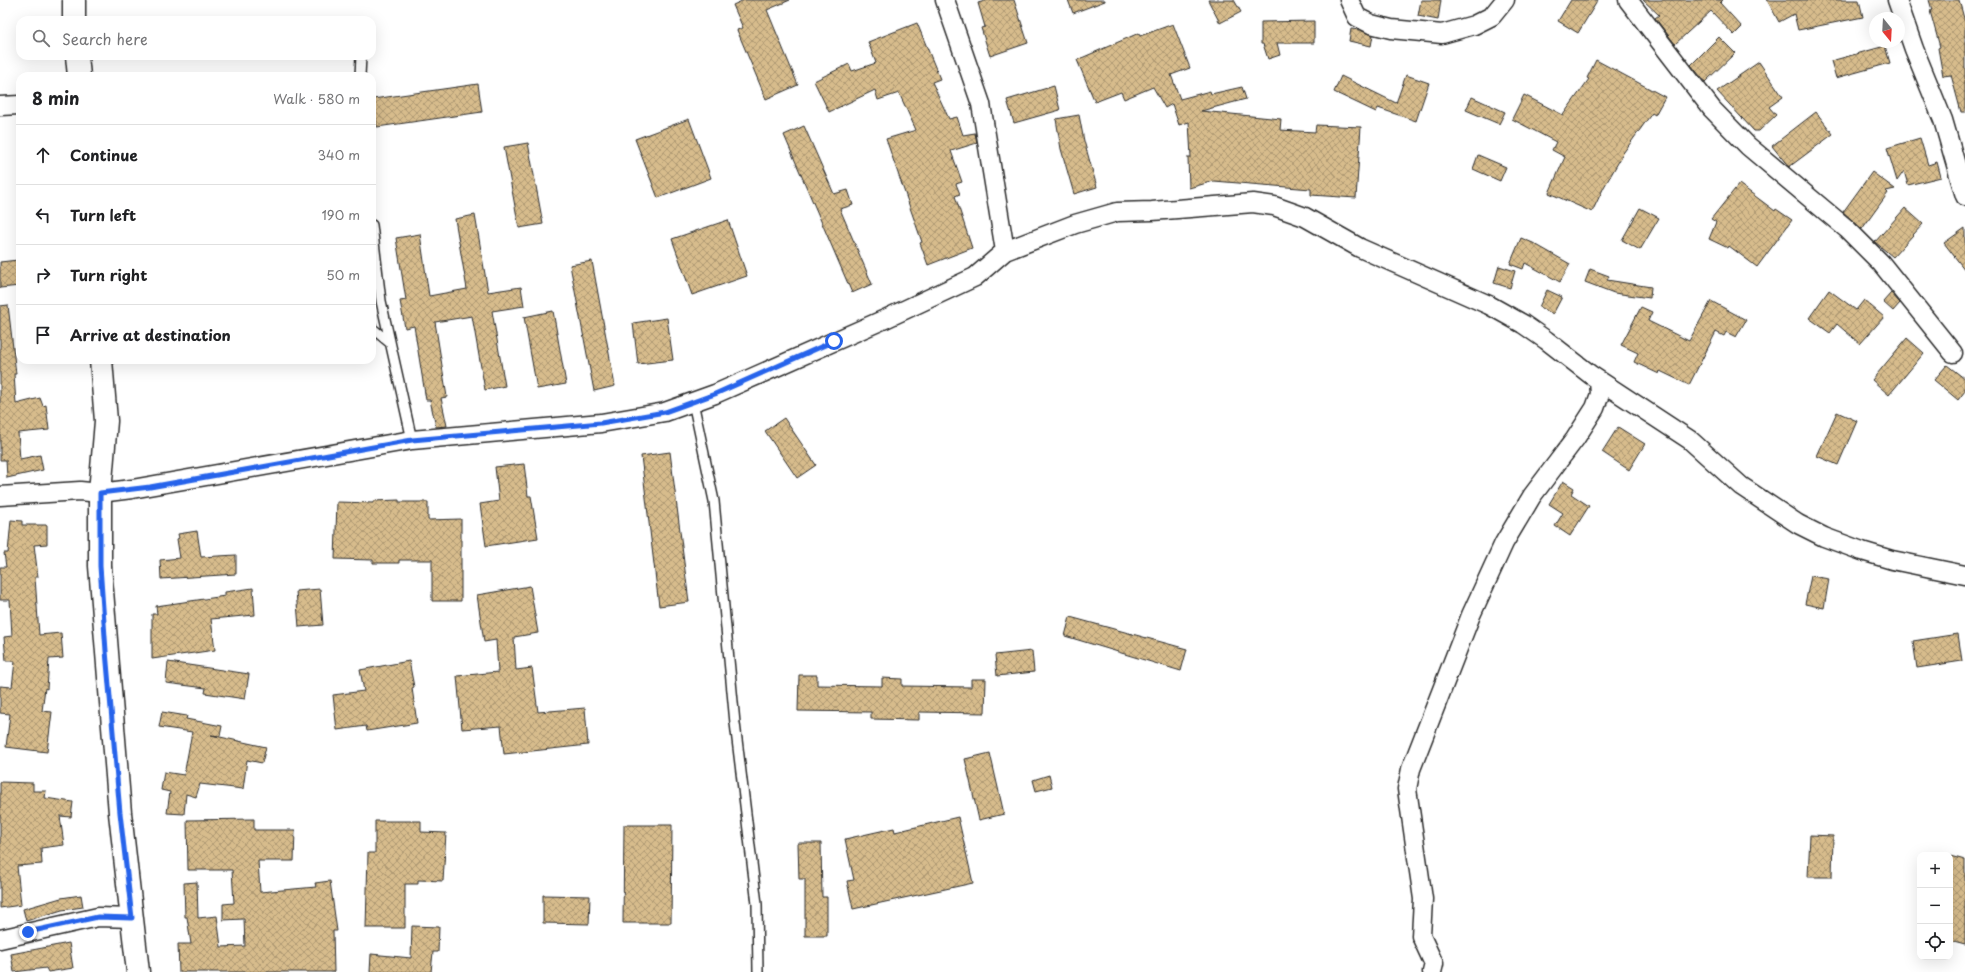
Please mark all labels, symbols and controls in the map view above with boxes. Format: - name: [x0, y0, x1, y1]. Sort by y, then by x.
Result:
- north arrow: [1869, 12, 1905, 48]
- search box: [16, 16, 376, 60]
- icon: search: [30, 27, 52, 49]
- text: Search here: [62, 27, 148, 50]
- text: 8 min: [32, 85, 80, 111]
- text: Walk · 580 m: [273, 89, 360, 108]
- text: Continue: [70, 143, 138, 166]
- icon: ahead: [32, 144, 54, 166]
- text: 340 m: [317, 145, 360, 164]
- text: Turn left: [70, 203, 136, 226]
- icon: left: [32, 204, 54, 226]
- text: 190 m: [321, 205, 360, 224]
- text: Turn right: [70, 263, 147, 286]
- icon: right: [32, 264, 54, 286]
- text: 50 m: [326, 265, 360, 284]
- text: Arrive at destination: [70, 323, 231, 346]
- icon: arrive: [32, 324, 54, 346]
- route start: [825, 332, 843, 350]
- map controls: [1917, 852, 1953, 960]
- button: +: [1917, 852, 1953, 888]
- button: −: [1917, 888, 1953, 924]
- route end: [19, 923, 37, 941]
- button: locate: [1917, 924, 1953, 960]

